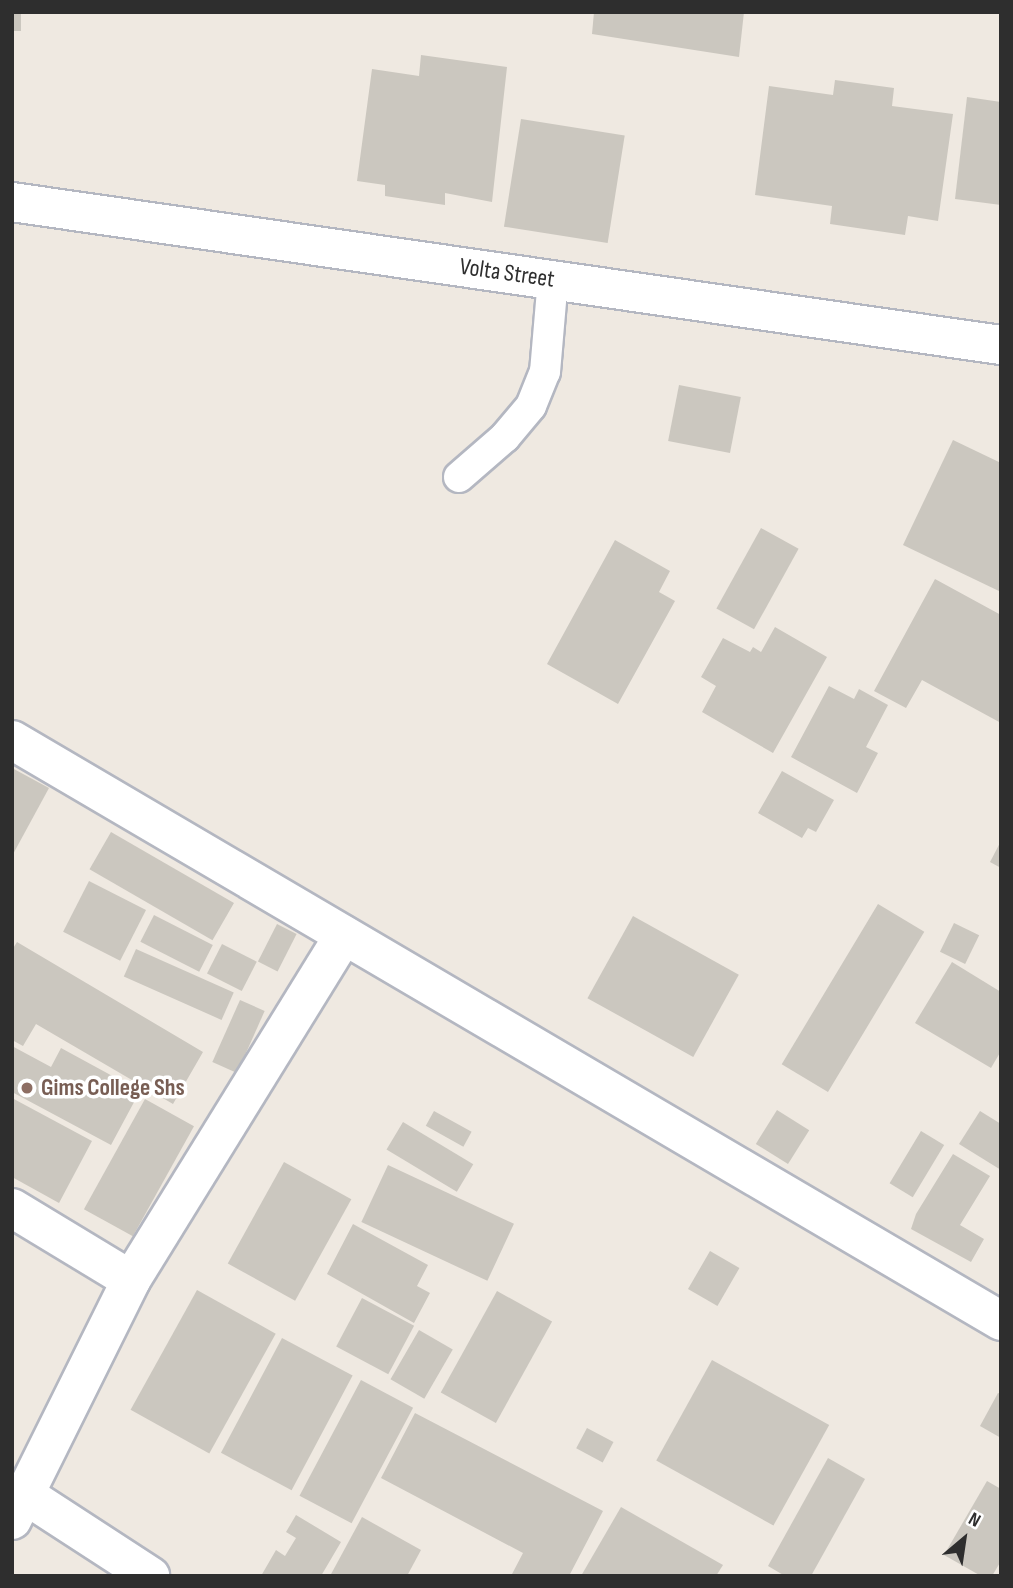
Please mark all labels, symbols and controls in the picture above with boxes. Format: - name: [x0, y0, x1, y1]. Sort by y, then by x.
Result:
- street label: Volta Street: [458, 252, 556, 294]
- place label: Gims College Shs: [41, 1074, 185, 1102]
- marker: Gims College Shs: [19, 1080, 35, 1096]
- north arrow: [929, 1504, 999, 1574]
- text: N: [964, 1508, 984, 1533]

